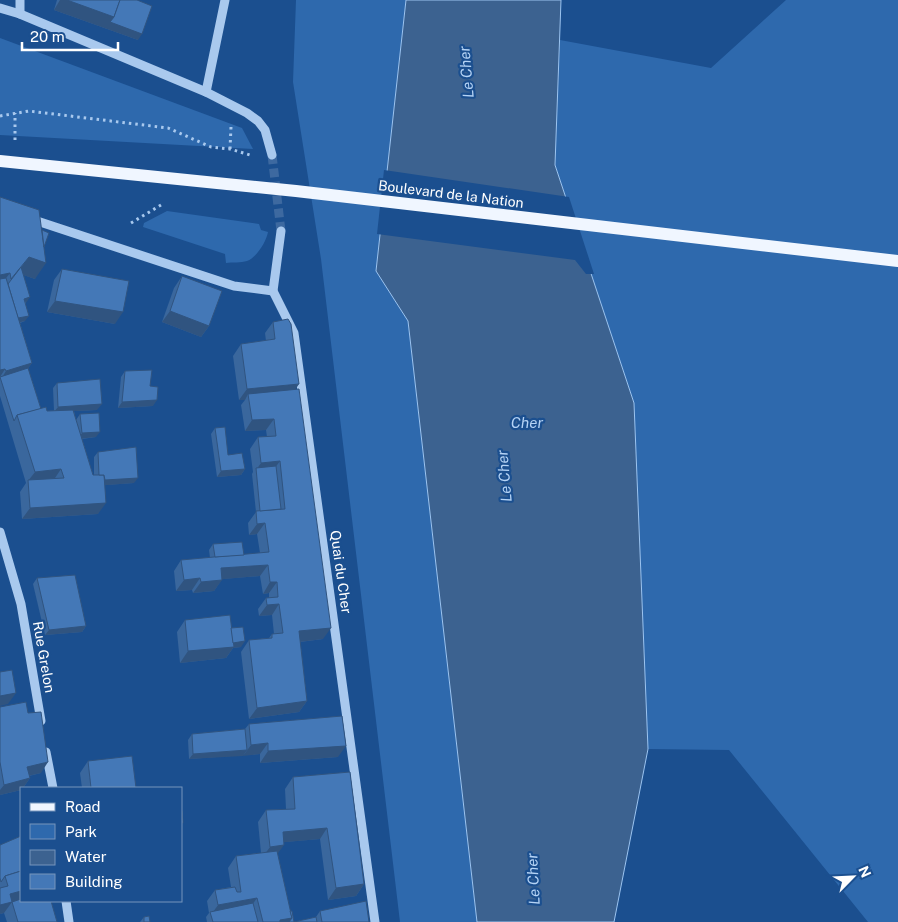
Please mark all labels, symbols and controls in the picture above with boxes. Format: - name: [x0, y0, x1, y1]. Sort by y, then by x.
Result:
- scale bar: [22, 20, 119, 52]
- text: 20 m: [30, 28, 65, 45]
- water label: Le Cher: [455, 45, 477, 99]
- street label: Boulevard de la Nation: [377, 177, 525, 211]
- water label: Cher: [511, 414, 543, 431]
- water label: Le Cher: [493, 449, 515, 503]
- street label: Quai du Cher: [327, 529, 355, 615]
- street label: Rue Grelon: [30, 620, 58, 694]
- legend: [20, 787, 182, 902]
- text: Road: [65, 798, 101, 815]
- text: Park: [65, 823, 97, 840]
- text: Water: [65, 848, 107, 865]
- water label: Le Cher: [523, 852, 543, 905]
- north arrow: [828, 852, 878, 902]
- text: N: [855, 863, 874, 880]
- text: Building: [65, 873, 123, 890]

